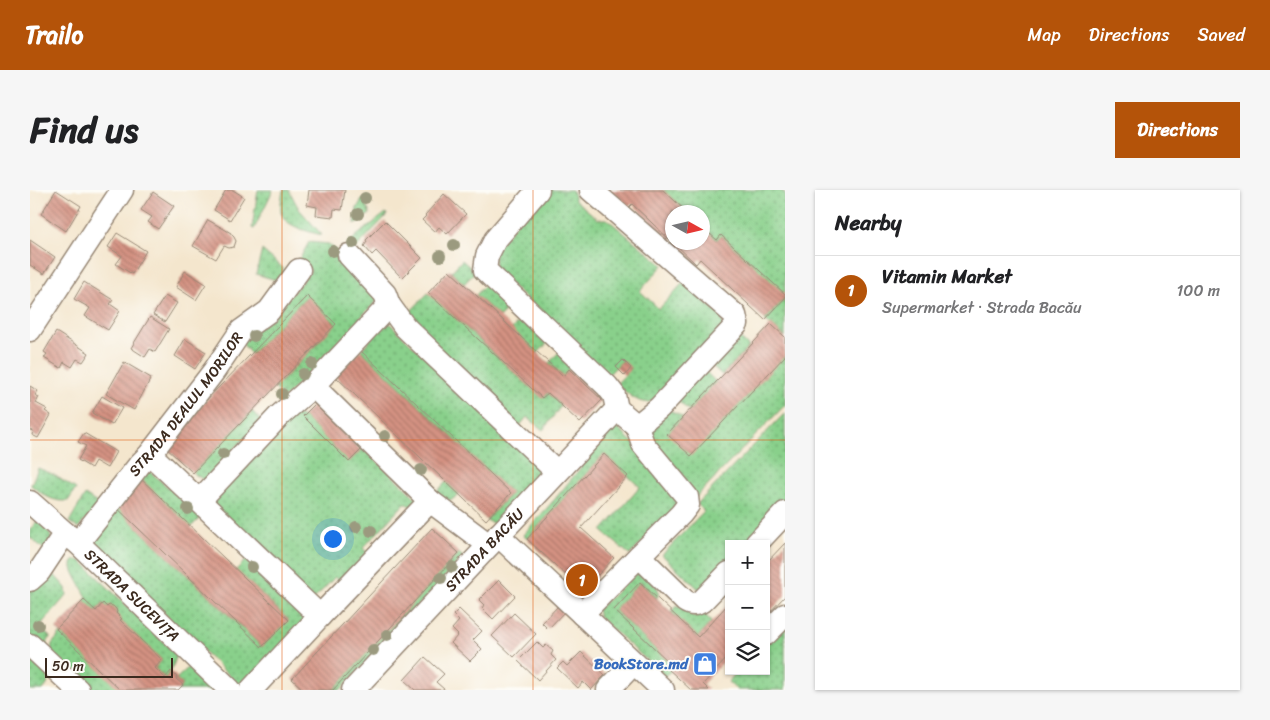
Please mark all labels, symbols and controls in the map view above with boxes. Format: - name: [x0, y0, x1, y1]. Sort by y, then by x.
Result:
- text: Trailo: [25, 14, 83, 56]
- text: Map: [1028, 19, 1061, 51]
- text: Directions: [1089, 19, 1170, 51]
- text: Saved: [1198, 19, 1245, 51]
- text: Find us: [30, 99, 138, 161]
- button: Directions: [1115, 102, 1240, 158]
- text: Nearby: [835, 204, 901, 242]
- north arrow: [665, 205, 710, 250]
- text: Vitamin Market: [882, 260, 1012, 293]
- text: 1: [848, 276, 854, 305]
- text: 100 m: [1176, 276, 1220, 305]
- text: Supermarket · Strada Bacău: [882, 293, 1082, 322]
- street label: STRADA DEALUL MORILOR: [122, 326, 250, 482]
- street label: STRADA BACĂU: [438, 501, 531, 598]
- your location: [320, 526, 346, 552]
- map controls: [725, 540, 770, 675]
- button: +: [725, 540, 770, 585]
- street label: STRADA SUCEVIȚA: [78, 542, 186, 648]
- pin: 1: [566, 561, 598, 599]
- button: −: [725, 585, 770, 630]
- button: layers: [725, 630, 770, 675]
- place label: BookStore.md: [594, 651, 689, 677]
- shop icon: BookStore.md: [692, 651, 718, 677]
- text: 50 m: [52, 654, 84, 679]
- scale bar: [45, 655, 172, 678]

